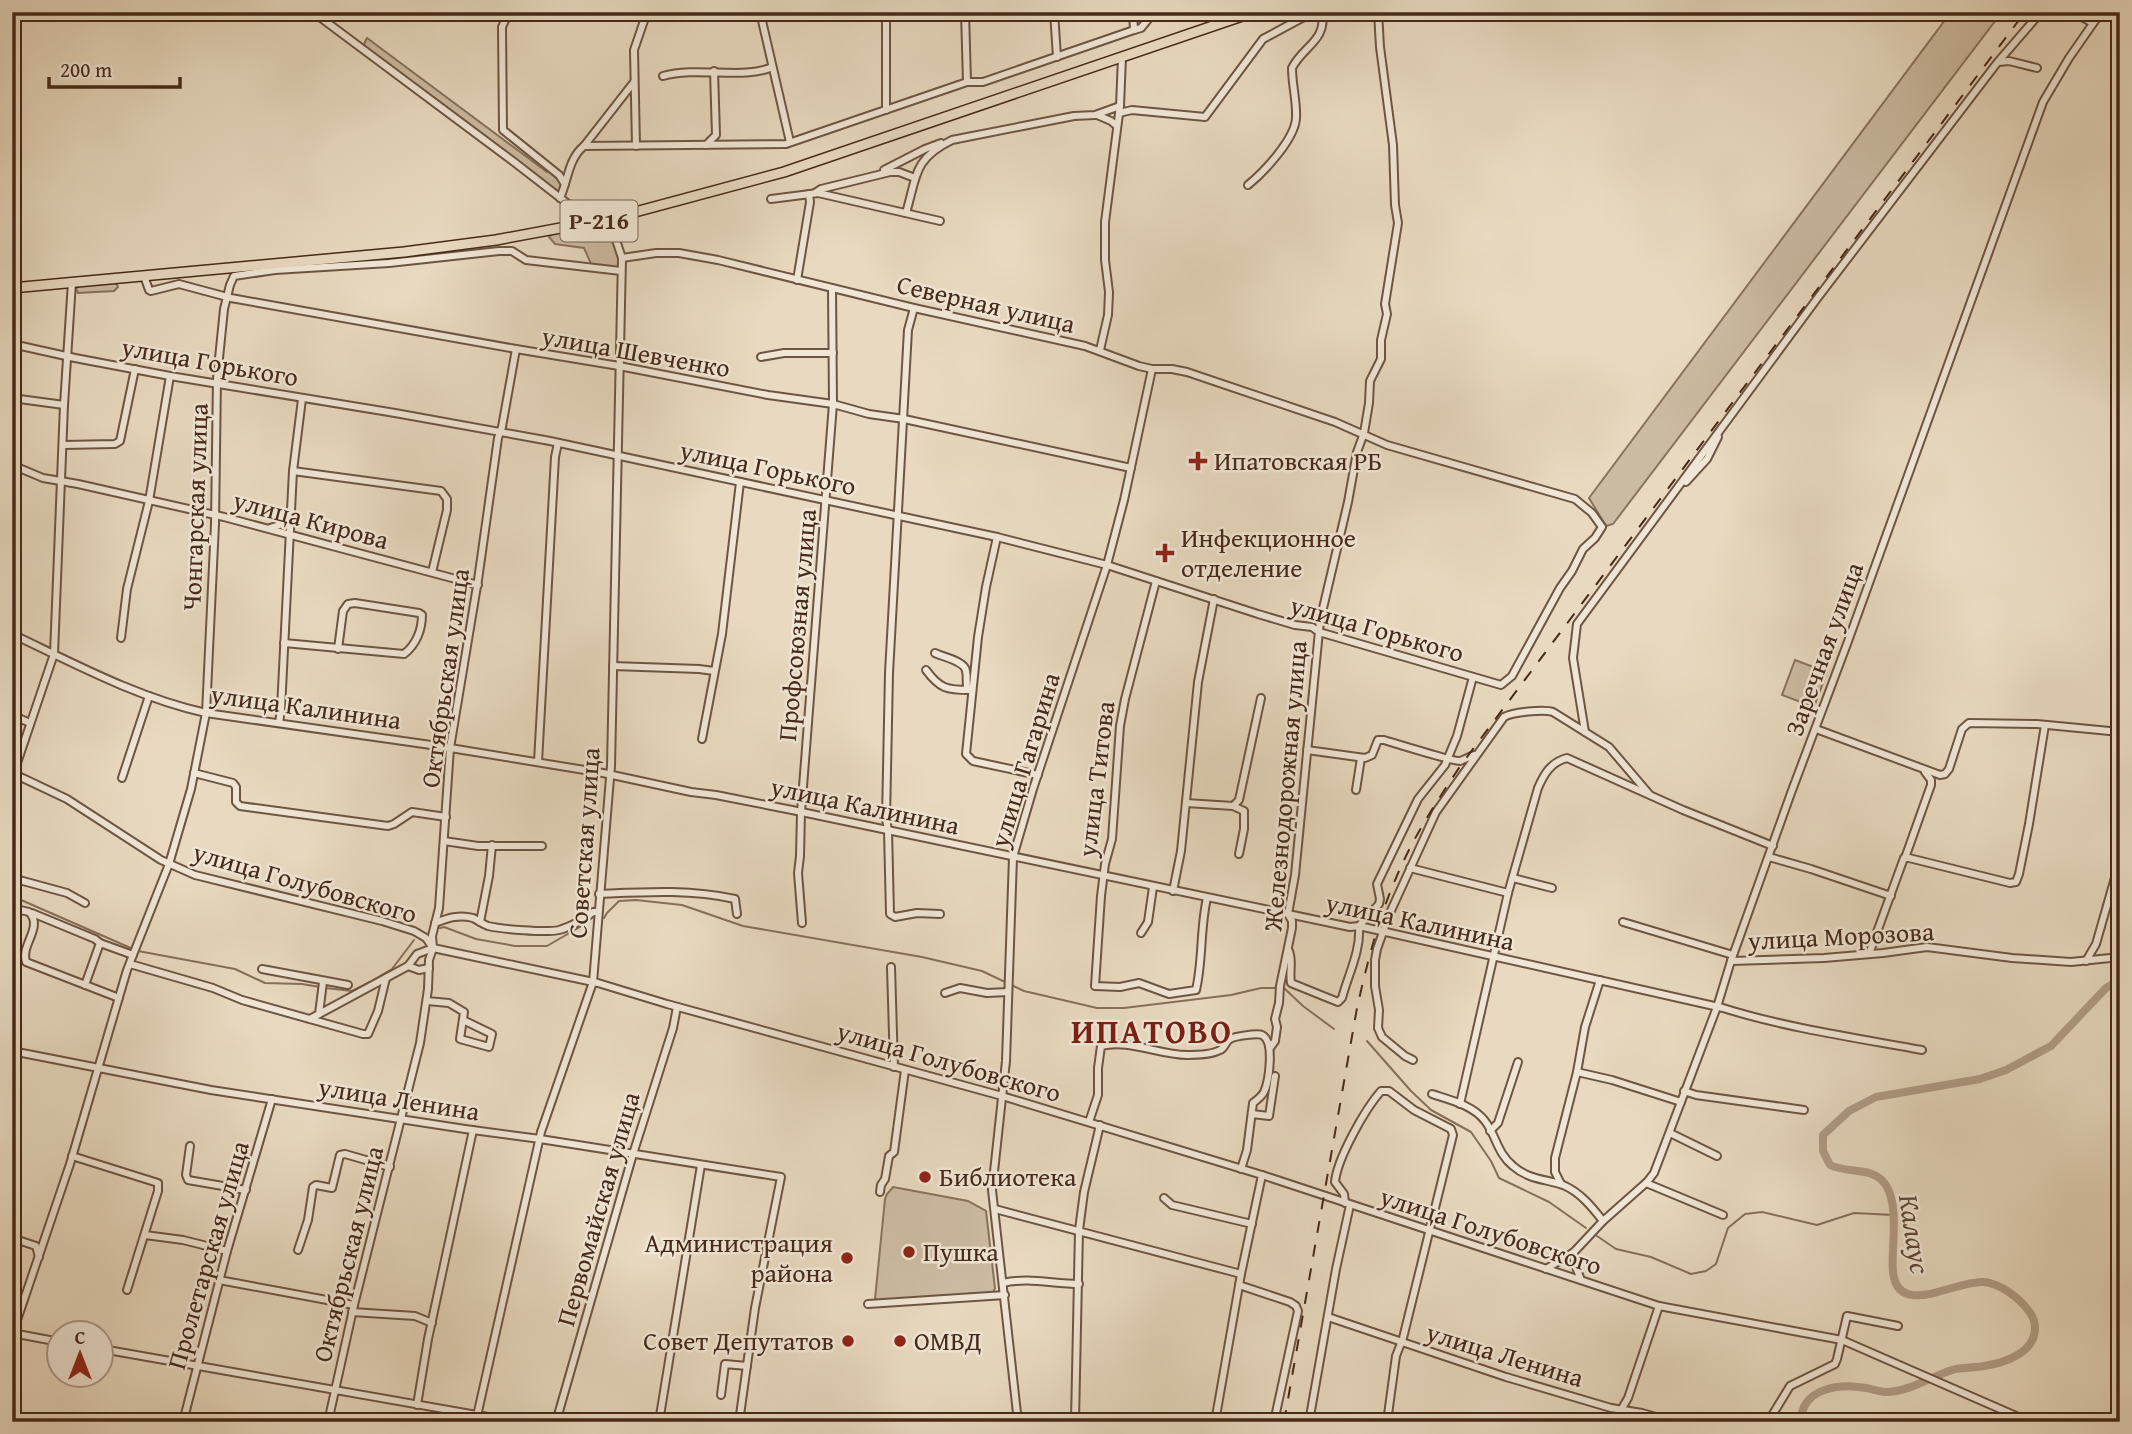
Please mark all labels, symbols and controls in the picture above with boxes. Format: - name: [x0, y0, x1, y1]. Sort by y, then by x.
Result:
- scale bar: [49, 46, 180, 90]
- text: 200 m: [60, 54, 112, 85]
- road number: Р-216: [560, 201, 638, 242]
- street label: Северная улица: [893, 264, 1080, 343]
- street label: улица Шевченко: [538, 316, 733, 387]
- street label: улица Горького: [117, 327, 302, 396]
- street label: Чонгарская улица: [171, 402, 218, 612]
- street label: улица Горького: [675, 430, 860, 505]
- place label: Ипатовская РБ: [1214, 441, 1382, 480]
- marker: Ипатовская РБ: [1188, 451, 1208, 471]
- street label: улица Кирова: [228, 480, 394, 559]
- street label: Профсоюзная улица: [767, 507, 826, 743]
- place label: Инфекционное отделение: [1181, 518, 1356, 587]
- marker: Инфекционное отделение: [1155, 543, 1175, 563]
- street label: Заречная улица: [1774, 556, 1873, 741]
- street label: Октябрьская улица: [410, 565, 479, 790]
- street label: улица Горького: [1285, 585, 1469, 672]
- street label: Железнодорожная улица: [1252, 638, 1317, 934]
- street label: улица Гагарина: [979, 667, 1070, 853]
- street label: улица Калинина: [207, 674, 404, 739]
- street label: улица Титова: [1066, 698, 1124, 860]
- street label: Советская улица: [557, 746, 610, 940]
- street label: улица Калинина: [766, 766, 964, 845]
- street label: улица Голубовского: [188, 832, 422, 933]
- street label: улица Калинина: [1321, 882, 1519, 961]
- street label: улица Морозова: [1746, 911, 1936, 960]
- district label: ИПАТОВО: [1071, 1007, 1233, 1055]
- street label: улица Голубовского: [832, 1011, 1066, 1112]
- street label: улица Ленина: [315, 1066, 483, 1131]
- street label: Первомайская улица: [545, 1087, 650, 1331]
- street label: Пролетарская улица: [156, 1135, 259, 1374]
- street label: Октябрьская улица: [302, 1141, 393, 1366]
- place label: Библиотека: [939, 1157, 1077, 1196]
- marker: Библиотека: [917, 1169, 933, 1185]
- street label: улица Голубовского: [1374, 1176, 1607, 1285]
- water label: Калаус: [1889, 1191, 1942, 1277]
- place label: Администрация района: [645, 1223, 834, 1292]
- place label: Пушка: [923, 1232, 999, 1271]
- marker: Пушка: [901, 1244, 917, 1260]
- marker: Администрация района: [839, 1250, 855, 1266]
- street label: улица Ленина: [1421, 1312, 1589, 1397]
- north arrow: [46, 1318, 116, 1388]
- place label: Совет Депутатов: [643, 1321, 834, 1360]
- place label: ОМВД: [914, 1321, 982, 1360]
- text: С: [75, 1323, 86, 1351]
- marker: Совет Депутатов: [840, 1333, 856, 1349]
- marker: ОМВД: [892, 1333, 908, 1349]

